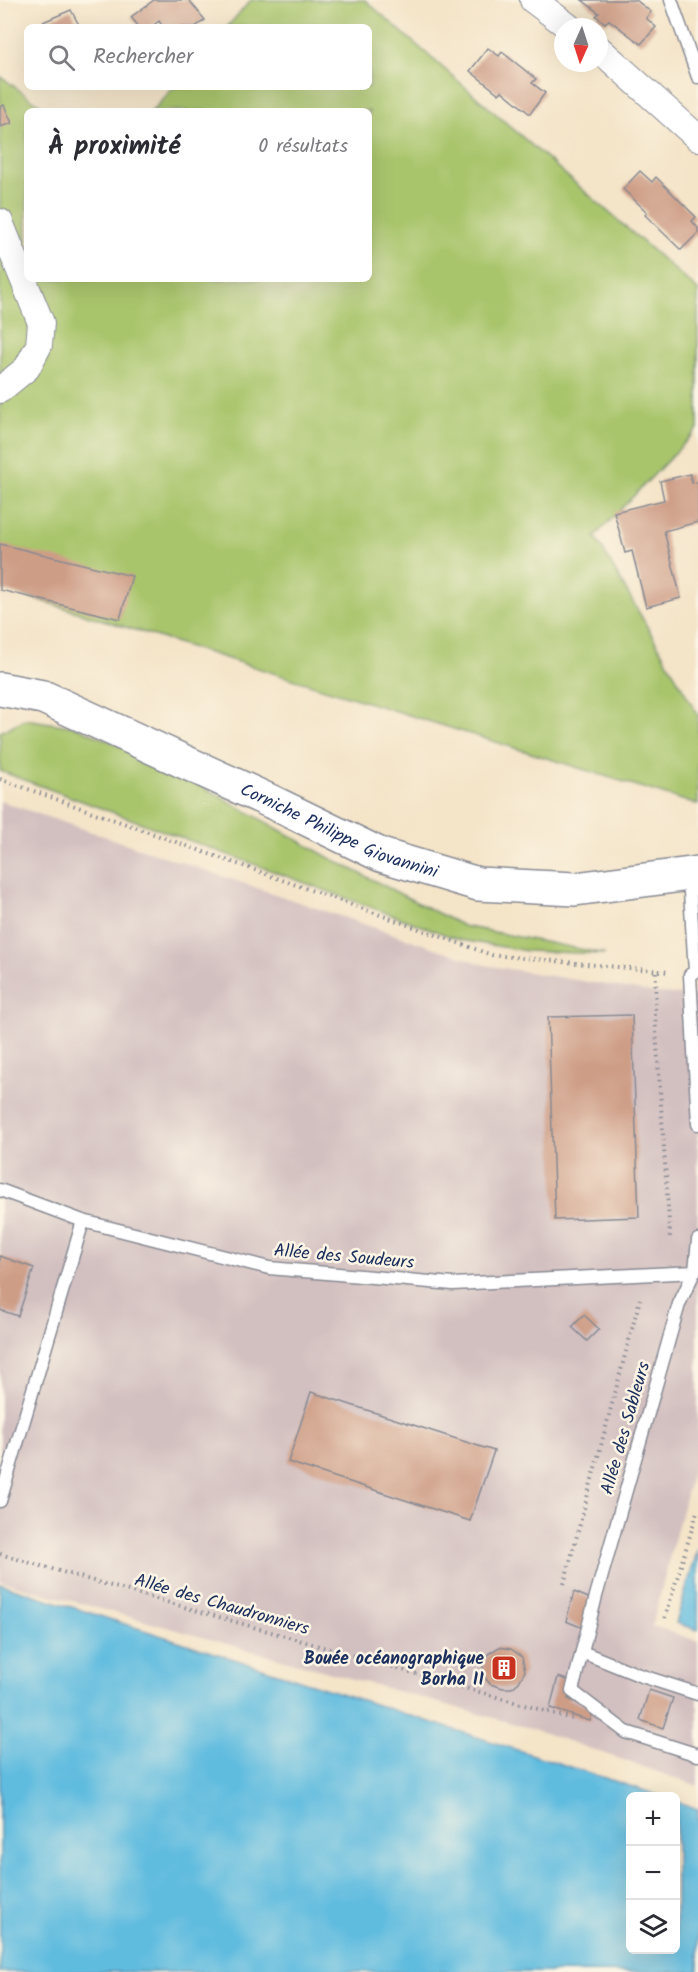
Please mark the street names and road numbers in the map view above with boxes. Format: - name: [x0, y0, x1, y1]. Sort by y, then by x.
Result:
- street label: Corniche Philippe Giovannini: [235, 776, 442, 887]
- street label: Allée des Soudeurs: [273, 1237, 416, 1278]
- street label: Allée des Sableurs: [594, 1358, 659, 1498]
- street label: Allée des Chaudronniers: [131, 1567, 313, 1644]

